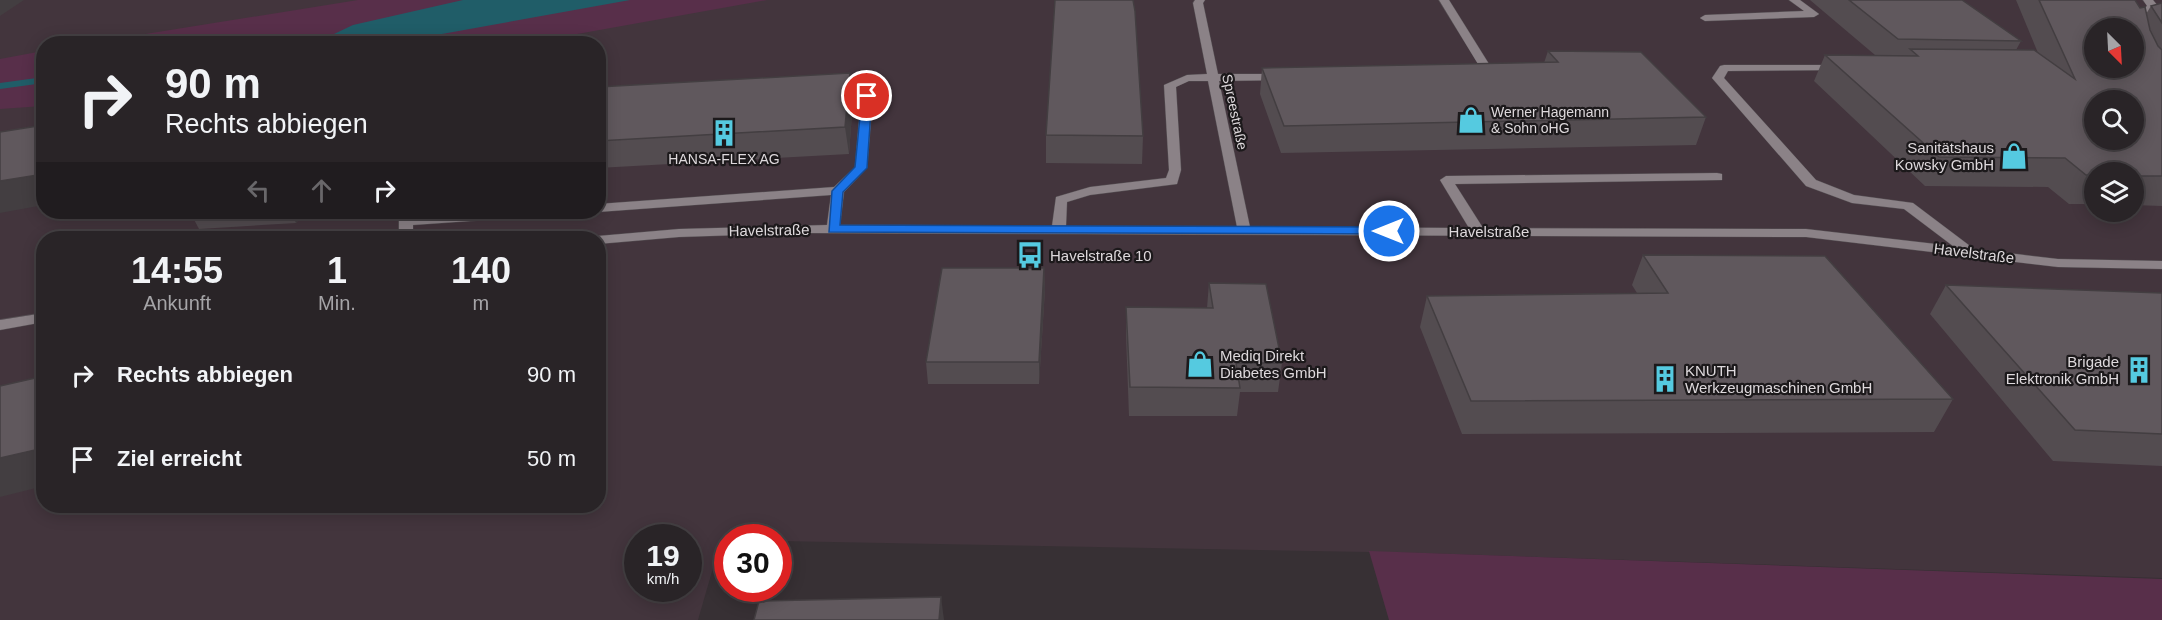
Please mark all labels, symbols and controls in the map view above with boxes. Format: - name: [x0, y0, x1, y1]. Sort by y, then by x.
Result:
- north arrow: [2084, 18, 2144, 78]
- map controls: [2084, 18, 2144, 222]
- icon: right: [66, 60, 144, 138]
- text: 90 m: [165, 60, 261, 107]
- pin: [841, 70, 892, 121]
- street label: Spreestraße: [1219, 73, 1251, 152]
- icon: arrive: [850, 79, 883, 112]
- button: search: [2084, 90, 2144, 150]
- place label: Werner Hagemann & Sohn oHG: [1491, 104, 1609, 136]
- shop icon: Werner Hagemann & Sohn oHG: [1456, 105, 1486, 135]
- text: Rechts abbiegen: [165, 109, 368, 139]
- building icon: HANSA-FLEX AG: [709, 118, 739, 148]
- place label: Sanitätshaus Kowsky GmbH: [1895, 139, 1994, 173]
- shop icon: Sanitätshaus Kowsky GmbH: [1999, 141, 2029, 171]
- place label: HANSA-FLEX AG: [668, 151, 780, 167]
- button: layers: [2084, 162, 2144, 222]
- icon: left: [242, 174, 275, 207]
- icon: ahead: [305, 174, 338, 207]
- icon: right: [368, 174, 401, 207]
- position arrow: [1357, 199, 1421, 263]
- street label: Havelstraße: [728, 221, 810, 239]
- street label: Havelstraße: [1449, 223, 1529, 240]
- bus stop icon: Havelstraße 10: [1015, 240, 1045, 270]
- street label: Havelstraße: [1933, 240, 2015, 266]
- place label: Havelstraße 10: [1050, 247, 1152, 264]
- text: 14:55: [131, 250, 223, 291]
- text: 1: [327, 250, 347, 291]
- text: 140: [451, 250, 511, 291]
- text: Ankunft: [143, 292, 211, 314]
- text: Min.: [318, 292, 356, 314]
- text: m: [473, 292, 489, 314]
- place label: Mediq Direkt Diabetes GmbH: [1220, 347, 1327, 381]
- shop icon: Mediq Direkt Diabetes GmbH: [1185, 349, 1215, 379]
- place label: Brigade Elektronik GmbH: [2006, 353, 2119, 387]
- building icon: Brigade Elektronik GmbH: [2124, 355, 2154, 385]
- icon: right: [66, 359, 99, 392]
- text: Rechts abbiegen: [117, 362, 293, 387]
- text: 90 m: [527, 362, 576, 387]
- place label: KNUTH Werkzeugmaschinen GmbH: [1685, 362, 1872, 396]
- building icon: KNUTH Werkzeugmaschinen GmbH: [1650, 364, 1680, 394]
- icon: arrive: [66, 443, 99, 476]
- text: Ziel erreicht: [117, 446, 242, 471]
- text: 50 m: [527, 446, 576, 471]
- speed limit sign: 30: [714, 524, 792, 602]
- text: 19: [646, 539, 680, 572]
- text: km/h: [647, 570, 679, 587]

